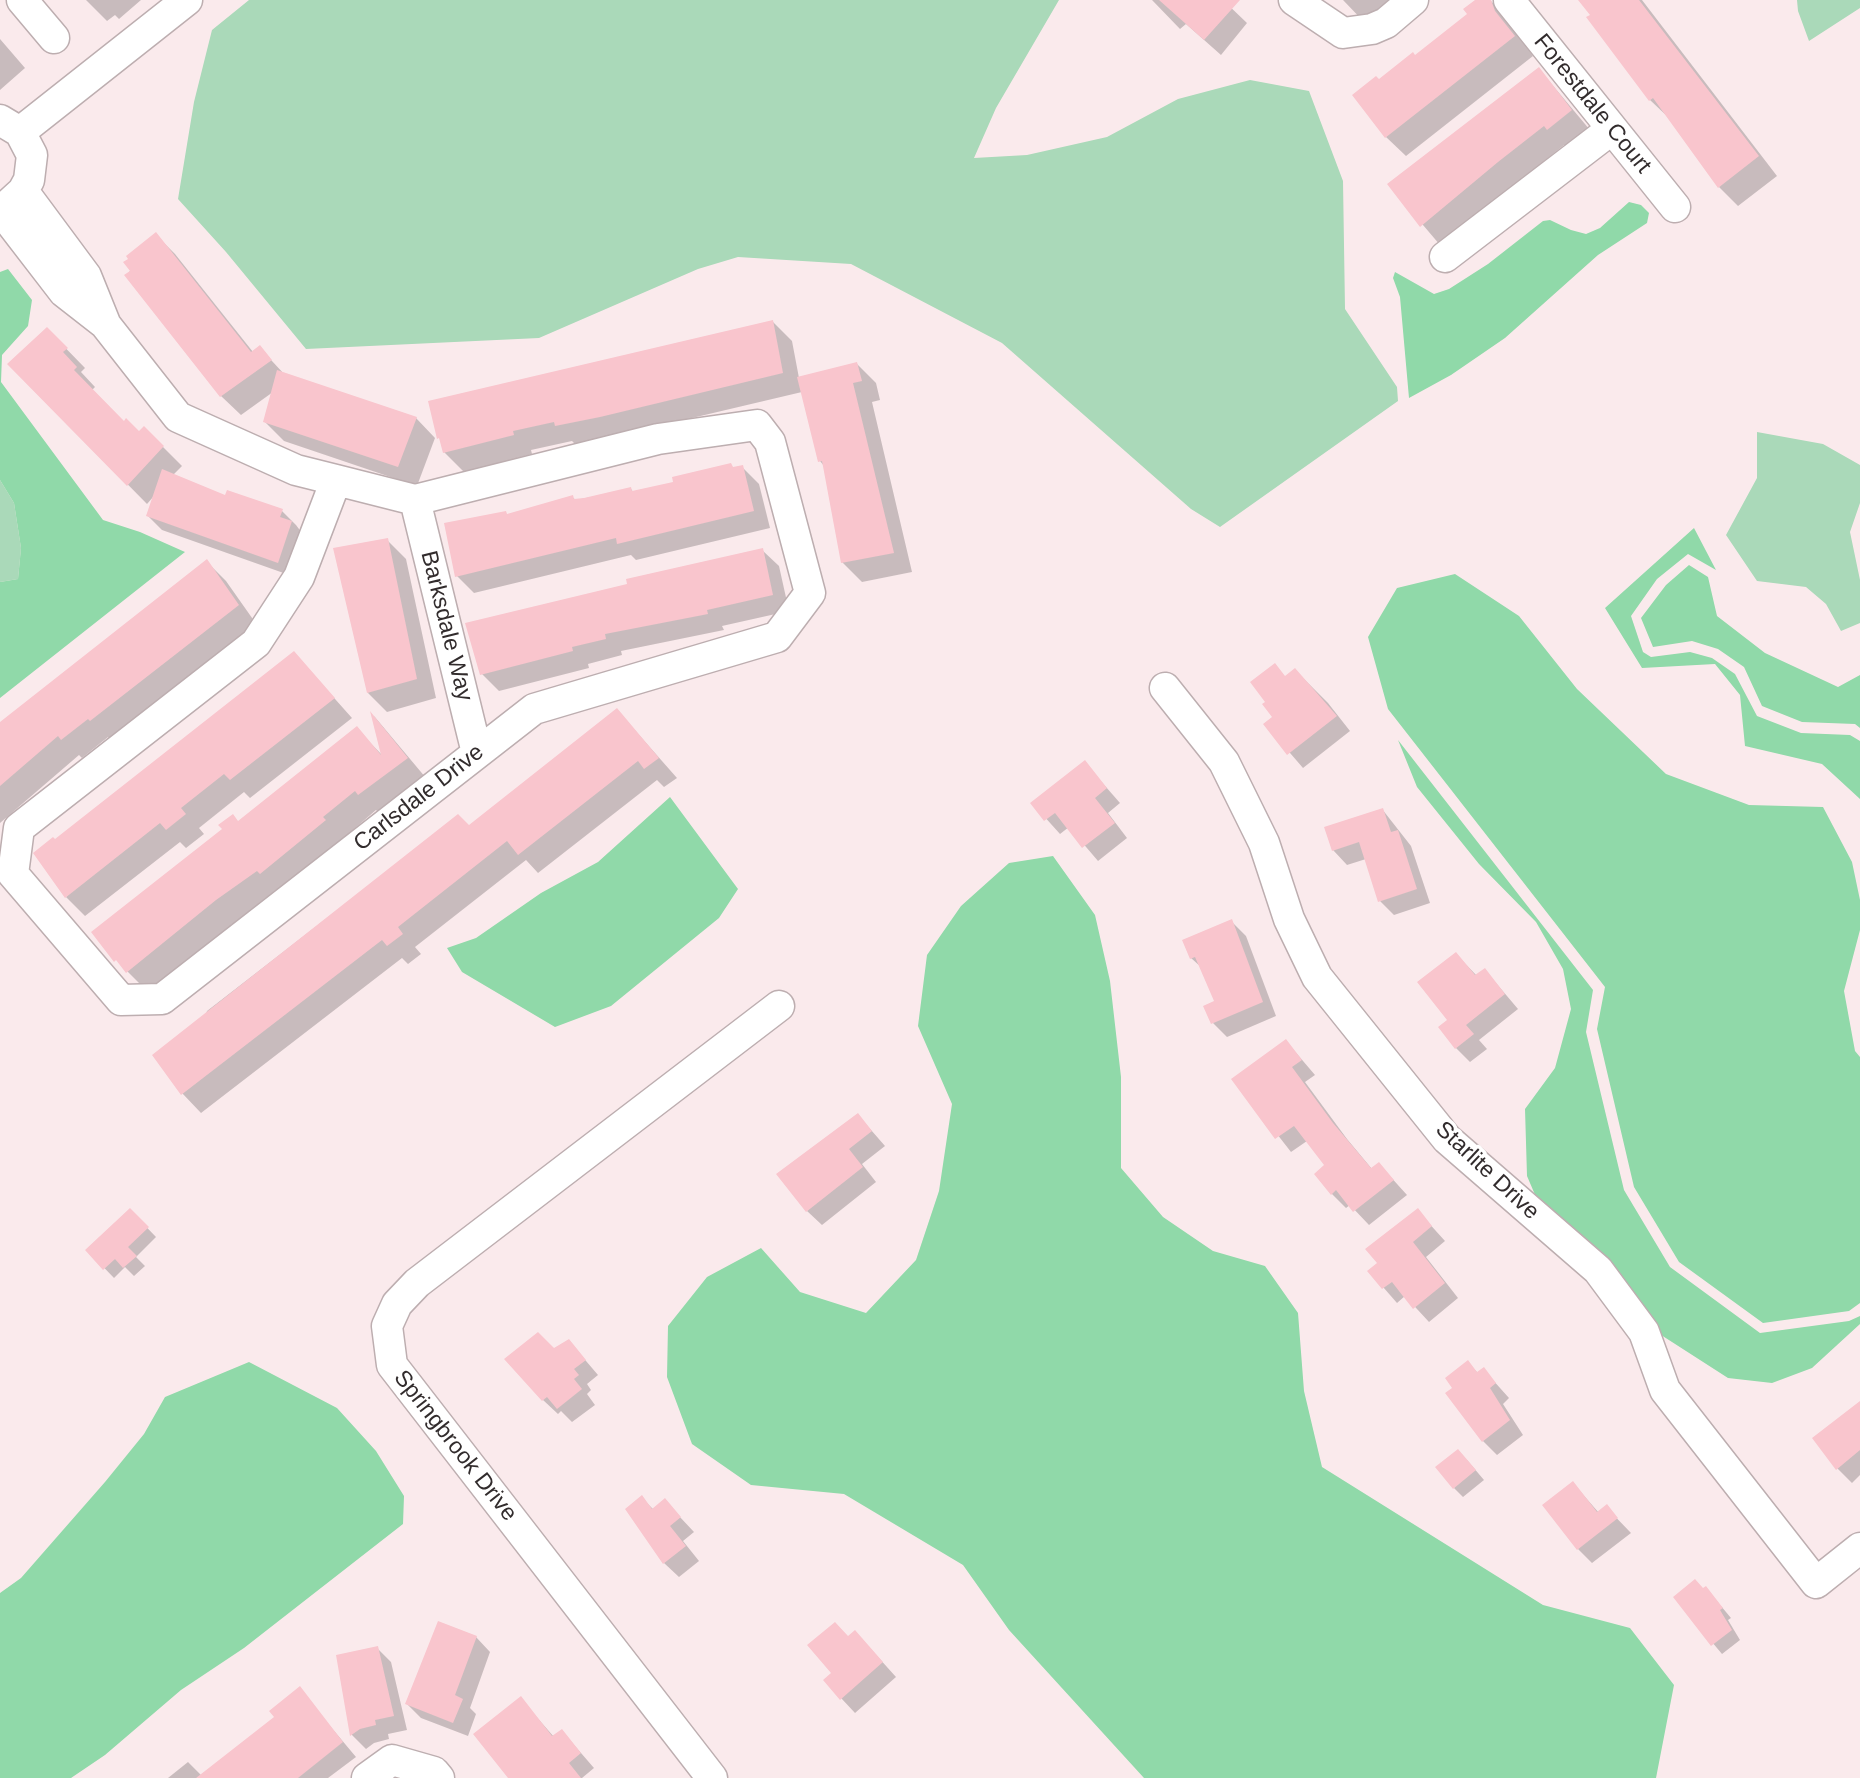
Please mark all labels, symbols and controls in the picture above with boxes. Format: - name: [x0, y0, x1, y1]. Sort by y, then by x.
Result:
- street label: Forestdale Court: [1527, 29, 1657, 179]
- street label: Barksdale Way: [414, 548, 478, 704]
- street label: Carlsdale Drive: [349, 739, 489, 857]
- street label: Starlite Drive: [1429, 1116, 1545, 1226]
- street label: Springbrook Drive: [387, 1365, 523, 1527]

